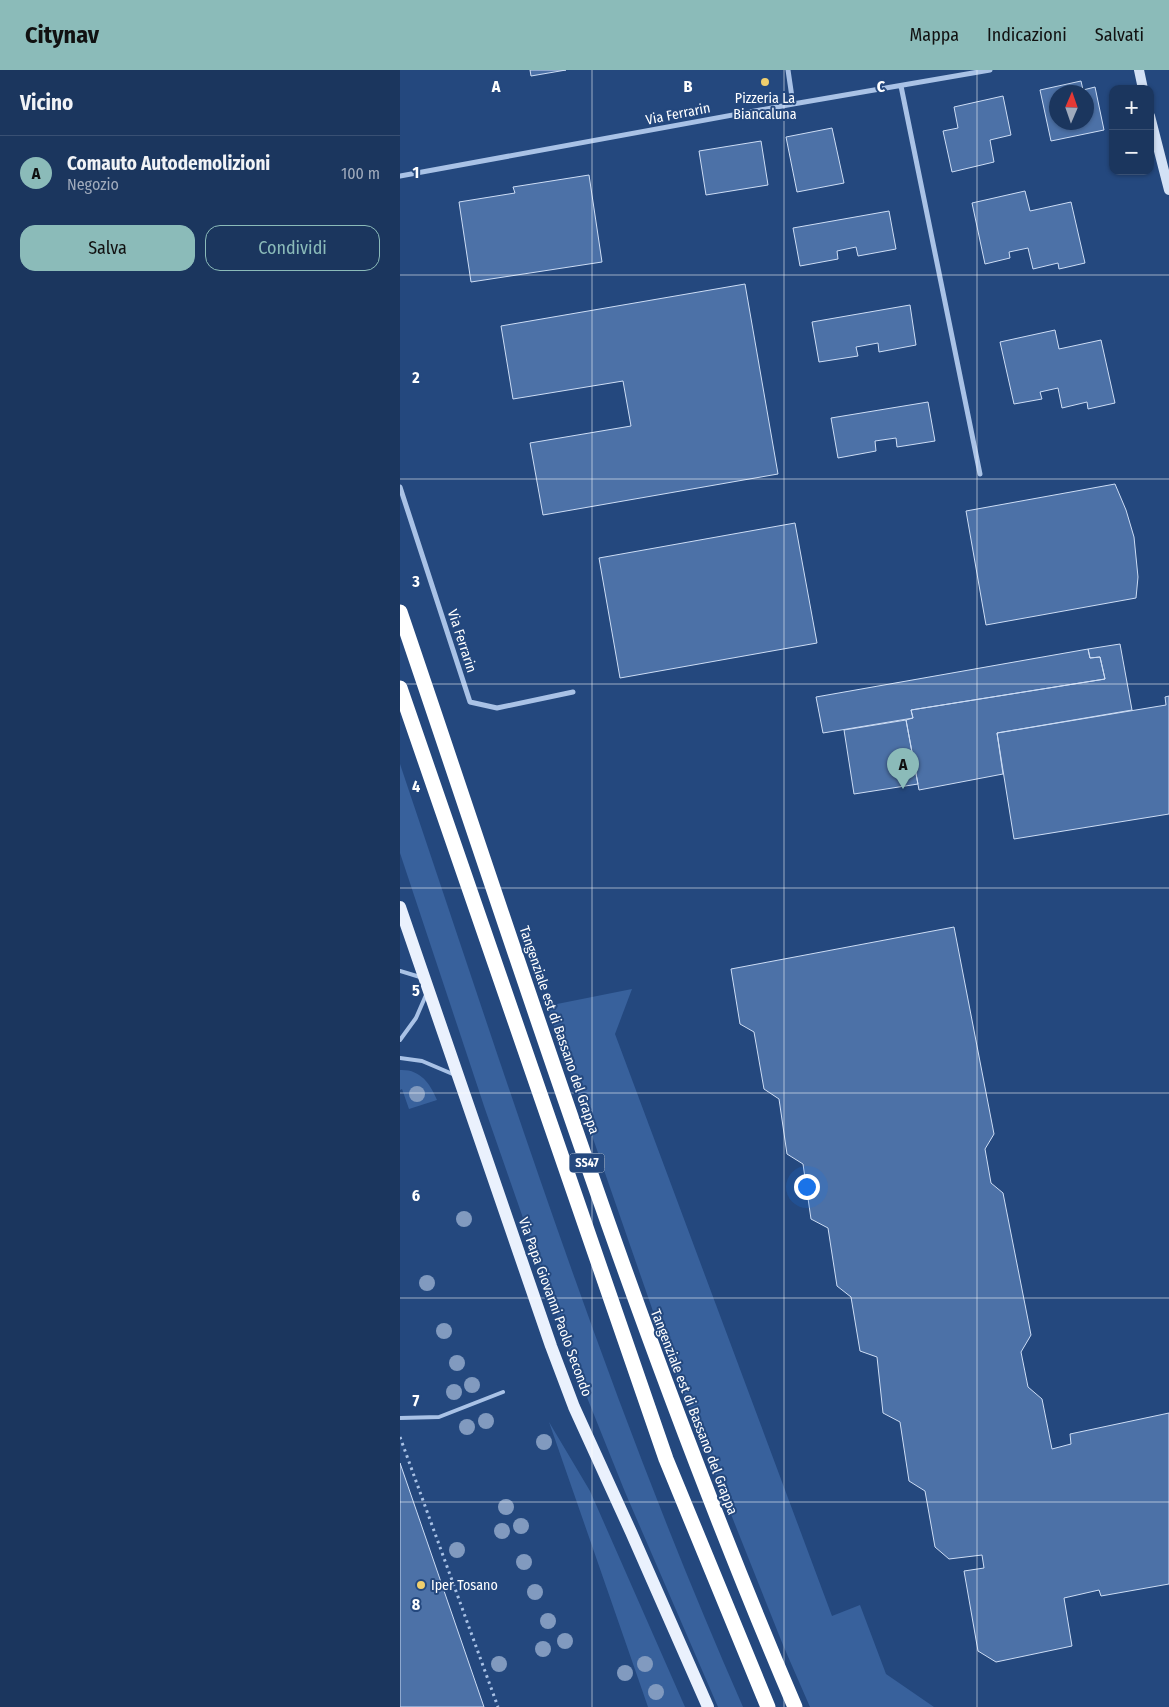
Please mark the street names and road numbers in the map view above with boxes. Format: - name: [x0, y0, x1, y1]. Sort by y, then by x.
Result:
- street label: Via Ferrarin: [644, 99, 712, 129]
- street label: Via Ferrarin: [444, 607, 480, 675]
- street label: Tangenziale est di Bassano del Grappa: [515, 924, 603, 1136]
- road number: SS47: [570, 1154, 604, 1172]
- street label: Via Papa Giovanni Paolo Secondo: [515, 1215, 595, 1399]
- street label: Tangenziale est di Bassano del Grappa: [647, 1307, 741, 1517]

